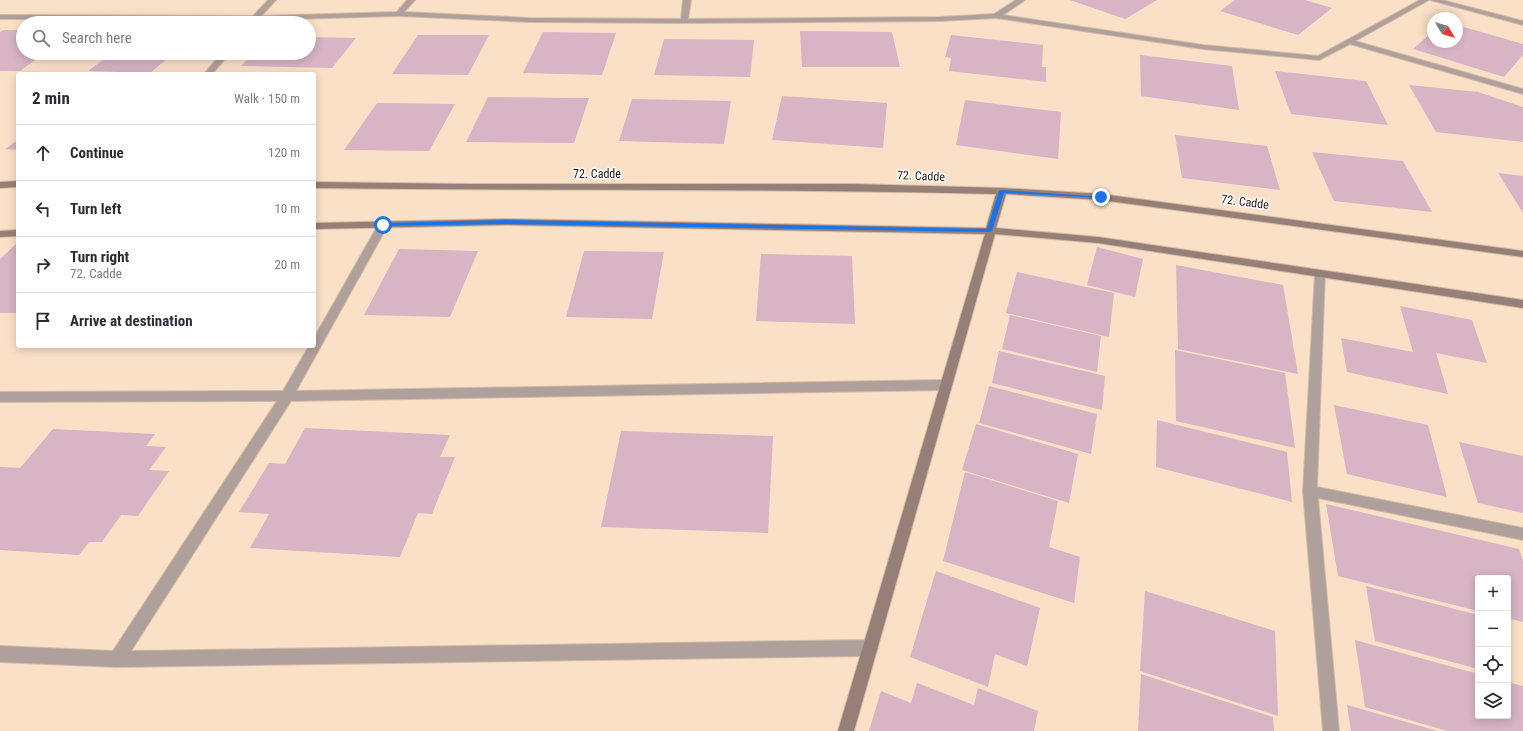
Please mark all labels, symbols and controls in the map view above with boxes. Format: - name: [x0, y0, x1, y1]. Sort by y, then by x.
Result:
- north arrow: [1427, 12, 1463, 48]
- search box: [16, 16, 316, 60]
- icon: search: [30, 27, 52, 49]
- text: Search here: [62, 29, 132, 47]
- text: 2 min: [32, 88, 70, 108]
- text: Walk · 150 m: [234, 91, 300, 106]
- icon: ahead: [32, 142, 54, 164]
- text: Continue: [70, 144, 124, 162]
- text: 120 m: [268, 145, 300, 160]
- street label: 72. Cadde: [573, 167, 621, 181]
- street label: 72. Cadde: [897, 168, 946, 184]
- route end: [1092, 188, 1110, 206]
- street label: 72. Cadde: [1220, 192, 1270, 212]
- icon: left: [32, 198, 54, 220]
- text: Turn left: [70, 200, 121, 218]
- text: 10 m: [274, 201, 300, 216]
- route start: [374, 216, 392, 234]
- text: Turn right: [70, 248, 129, 266]
- icon: right: [32, 254, 54, 276]
- text: 20 m: [274, 257, 300, 272]
- text: 72. Cadde: [70, 266, 122, 281]
- icon: arrive: [32, 310, 54, 332]
- text: Arrive at destination: [70, 312, 193, 330]
- map controls: [1475, 575, 1511, 719]
- button: +: [1475, 575, 1511, 611]
- button: −: [1475, 611, 1511, 647]
- button: locate: [1475, 647, 1511, 683]
- button: layers: [1475, 683, 1511, 719]

